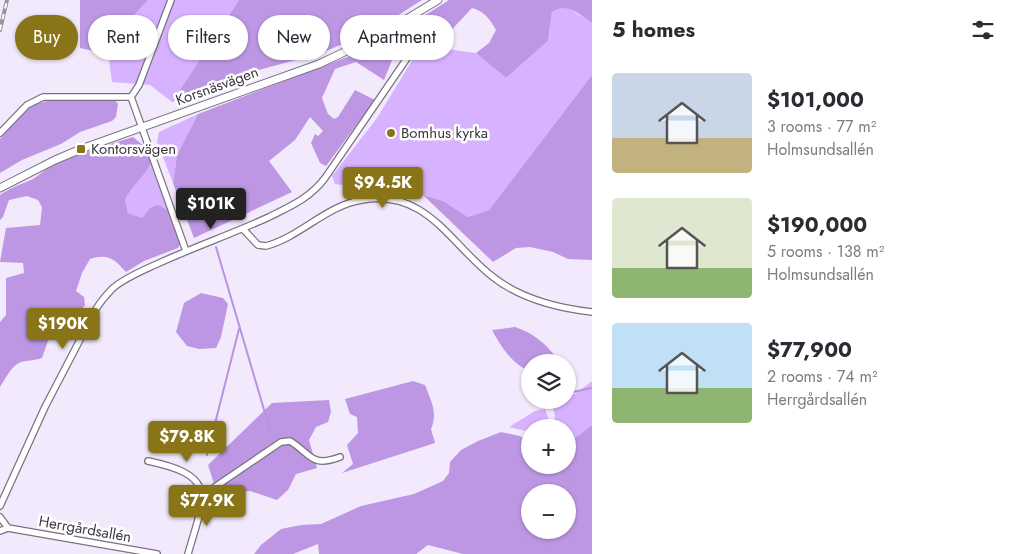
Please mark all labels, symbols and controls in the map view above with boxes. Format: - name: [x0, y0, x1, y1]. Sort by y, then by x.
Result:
- chip: Buy: [15, 15, 78, 60]
- chip: Rent: [88, 15, 158, 60]
- chip: Filters: [168, 15, 248, 60]
- chip: New: [258, 15, 330, 60]
- chip: Apartment: [340, 15, 454, 60]
- text: 5 homes: [612, 15, 695, 45]
- icon: filters: [969, 16, 997, 44]
- street label: Korsnäsvägen: [173, 61, 261, 111]
- text: $101,000: [767, 85, 864, 115]
- icon: home: [652, 93, 712, 153]
- text: 3 rooms · 77 m²: [767, 115, 876, 138]
- place label: Bomhus kyrka: [401, 122, 488, 144]
- marker: Bomhus kyrka: [385, 127, 397, 139]
- place label: Kontorsvägen: [91, 138, 176, 160]
- text: Holmsundsallén: [767, 138, 874, 161]
- marker: Kontorsvägen: [75, 143, 87, 155]
- pin: $94.5K: [342, 166, 424, 209]
- text: $94.5K: [354, 171, 412, 194]
- pin: $101K: [176, 188, 246, 230]
- text: $101K: [187, 192, 235, 215]
- text: $190,000: [767, 210, 867, 240]
- icon: home: [652, 218, 712, 278]
- text: 5 rooms · 138 m²: [767, 240, 884, 263]
- text: Holmsundsallén: [767, 263, 874, 286]
- pin: $190K: [28, 308, 98, 350]
- text: $190K: [38, 312, 88, 335]
- text: $77,900: [767, 335, 852, 365]
- icon: home: [652, 343, 712, 403]
- map controls: [521, 354, 576, 539]
- button: layers: [521, 354, 576, 409]
- text: 2 rooms · 74 m²: [767, 365, 878, 388]
- text: Herrgårdsallén: [767, 388, 867, 411]
- button: +: [521, 419, 576, 474]
- pin: $79.8K: [146, 420, 228, 463]
- text: $79.8K: [159, 425, 215, 448]
- pin: $77.9K: [166, 484, 248, 527]
- button: −: [521, 484, 576, 539]
- text: $77.9K: [180, 489, 234, 512]
- street label: Herrgårdsallén: [37, 510, 133, 548]

